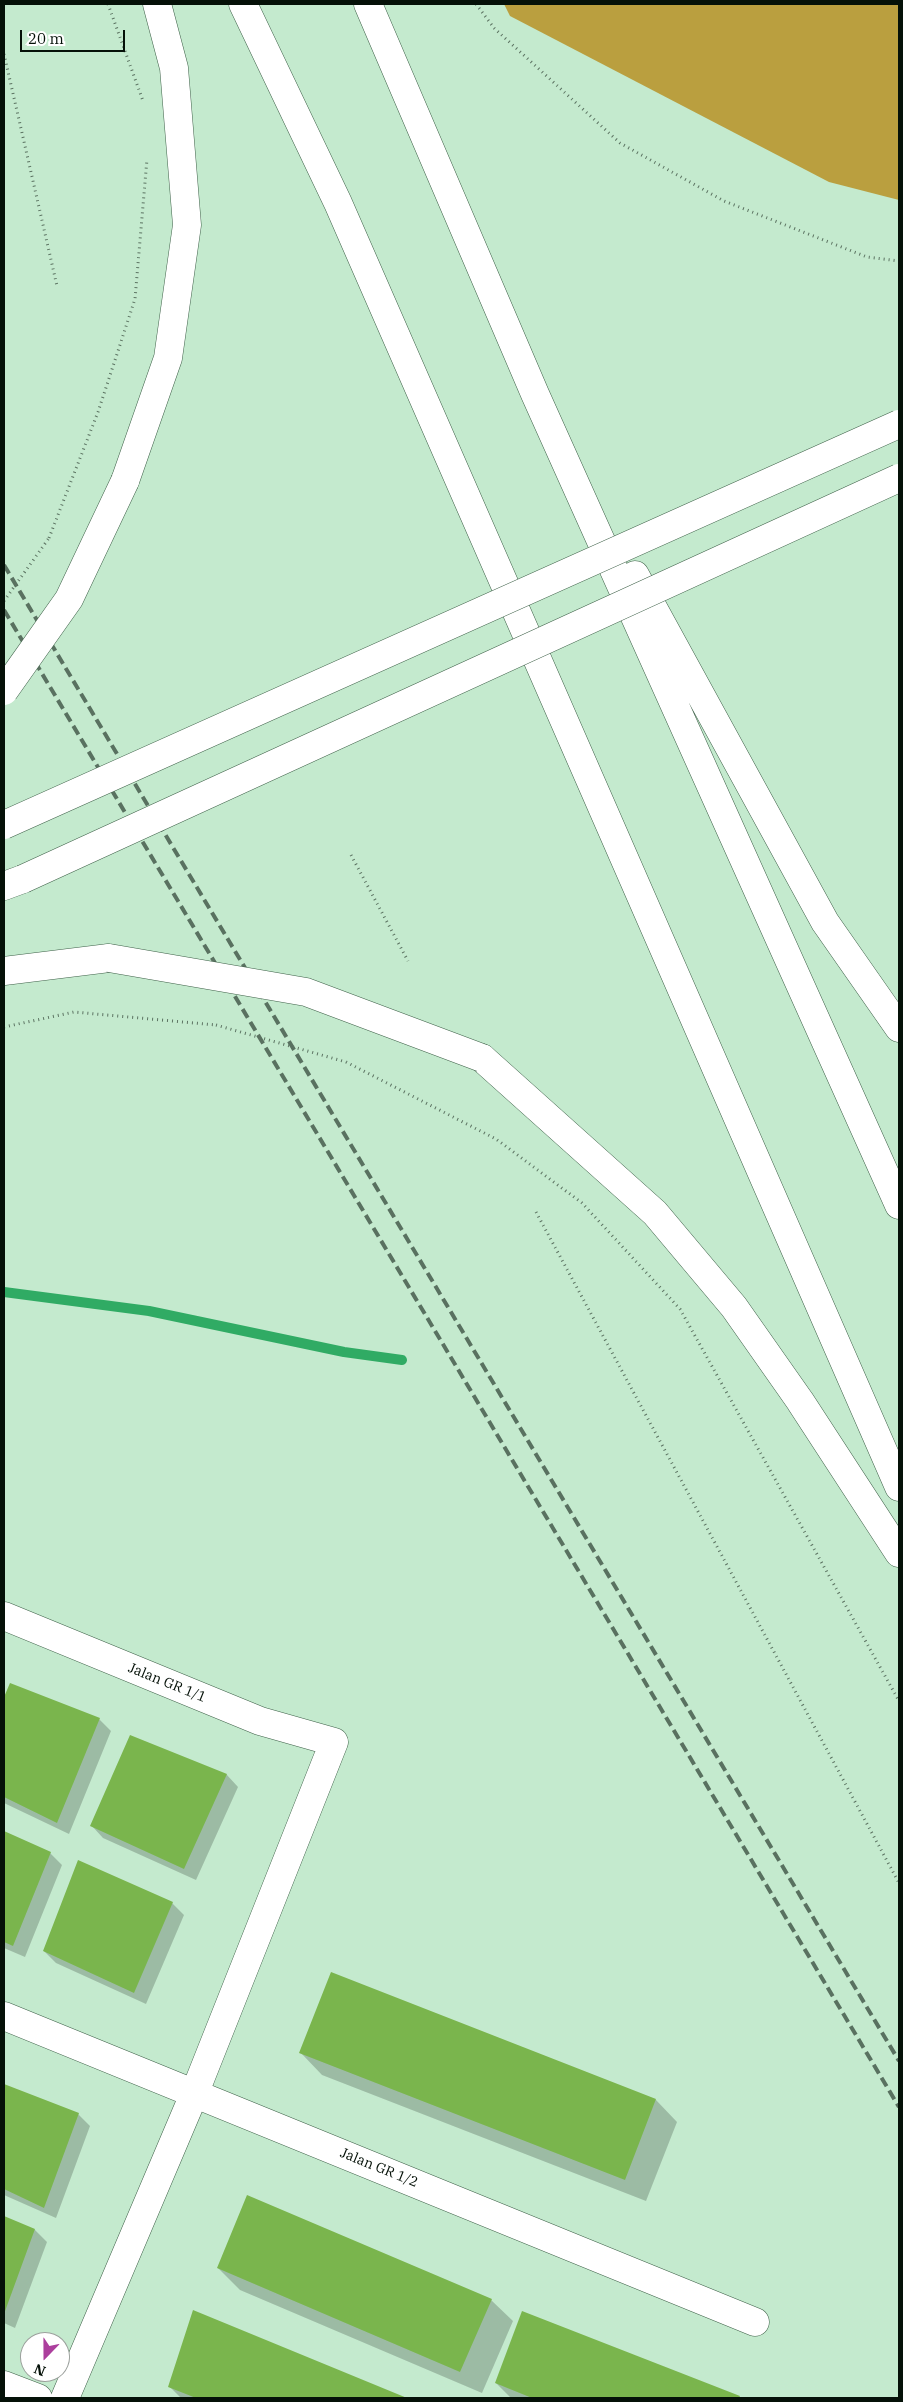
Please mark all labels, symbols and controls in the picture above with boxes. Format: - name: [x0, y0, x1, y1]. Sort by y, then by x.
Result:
- scale bar: [22, 20, 128, 52]
- text: 20 m: [28, 29, 64, 48]
- street label: Jalan GR 1/1: [126, 1660, 208, 1706]
- street label: Jalan GR 1/2: [338, 2145, 420, 2191]
- north arrow: [20, 2332, 70, 2382]
- text: N: [31, 2360, 48, 2380]

